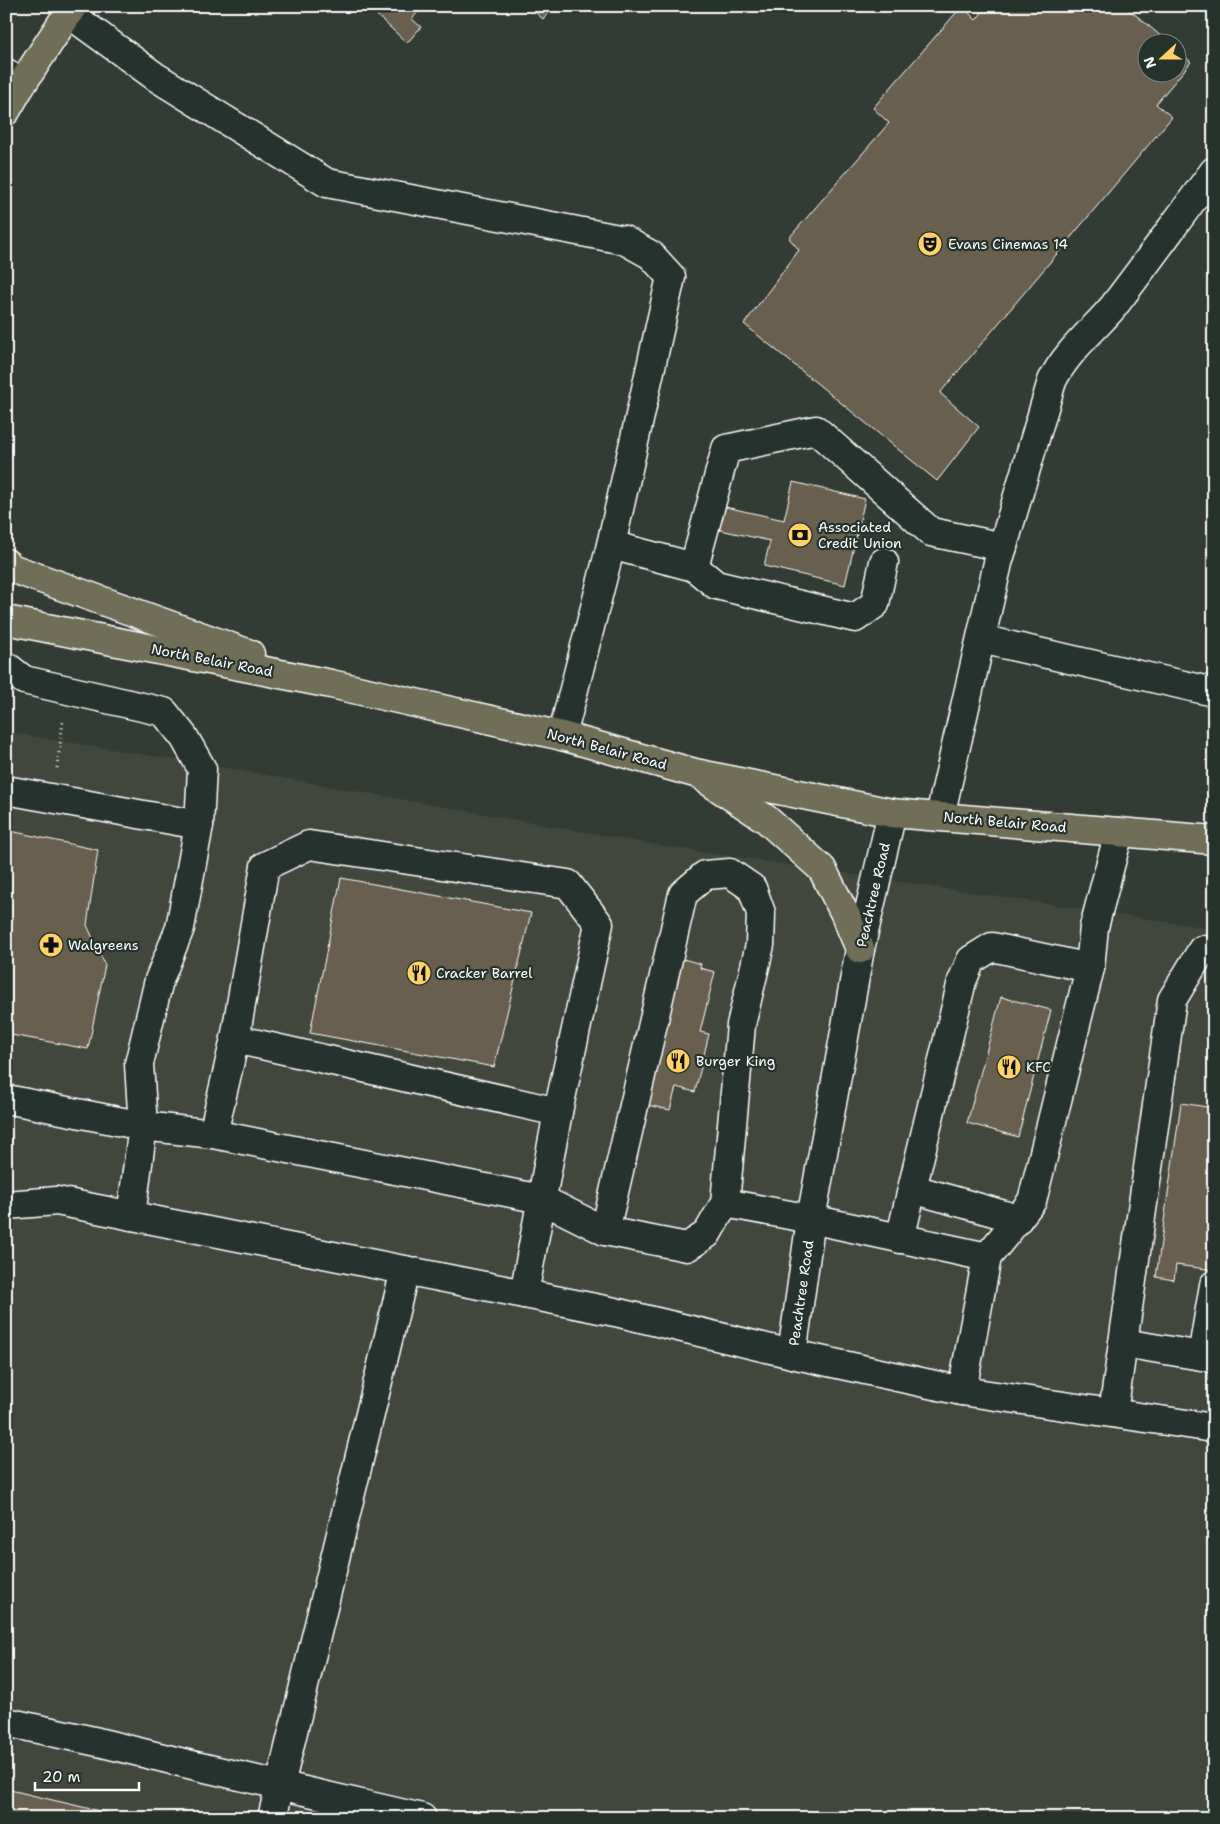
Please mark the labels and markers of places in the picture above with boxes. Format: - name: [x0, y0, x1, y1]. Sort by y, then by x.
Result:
- theatre icon: Evans Cinemas 14: [917, 231, 943, 257]
- place label: Evans Cinemas 14: [948, 235, 1068, 253]
- place label: Associated Credit Union: [818, 518, 902, 552]
- bank icon: Associated Credit Union: [787, 522, 813, 548]
- pharmacy icon: Walgreens: [38, 932, 64, 958]
- place label: Walgreens: [68, 936, 139, 954]
- restaurant icon: Cracker Barrel: [406, 960, 432, 986]
- place label: Cracker Barrel: [436, 964, 533, 982]
- restaurant icon: Burger King: [665, 1048, 691, 1074]
- place label: Burger King: [696, 1052, 775, 1070]
- restaurant icon: KFC: [996, 1054, 1022, 1080]
- place label: KFC: [1026, 1058, 1051, 1076]

